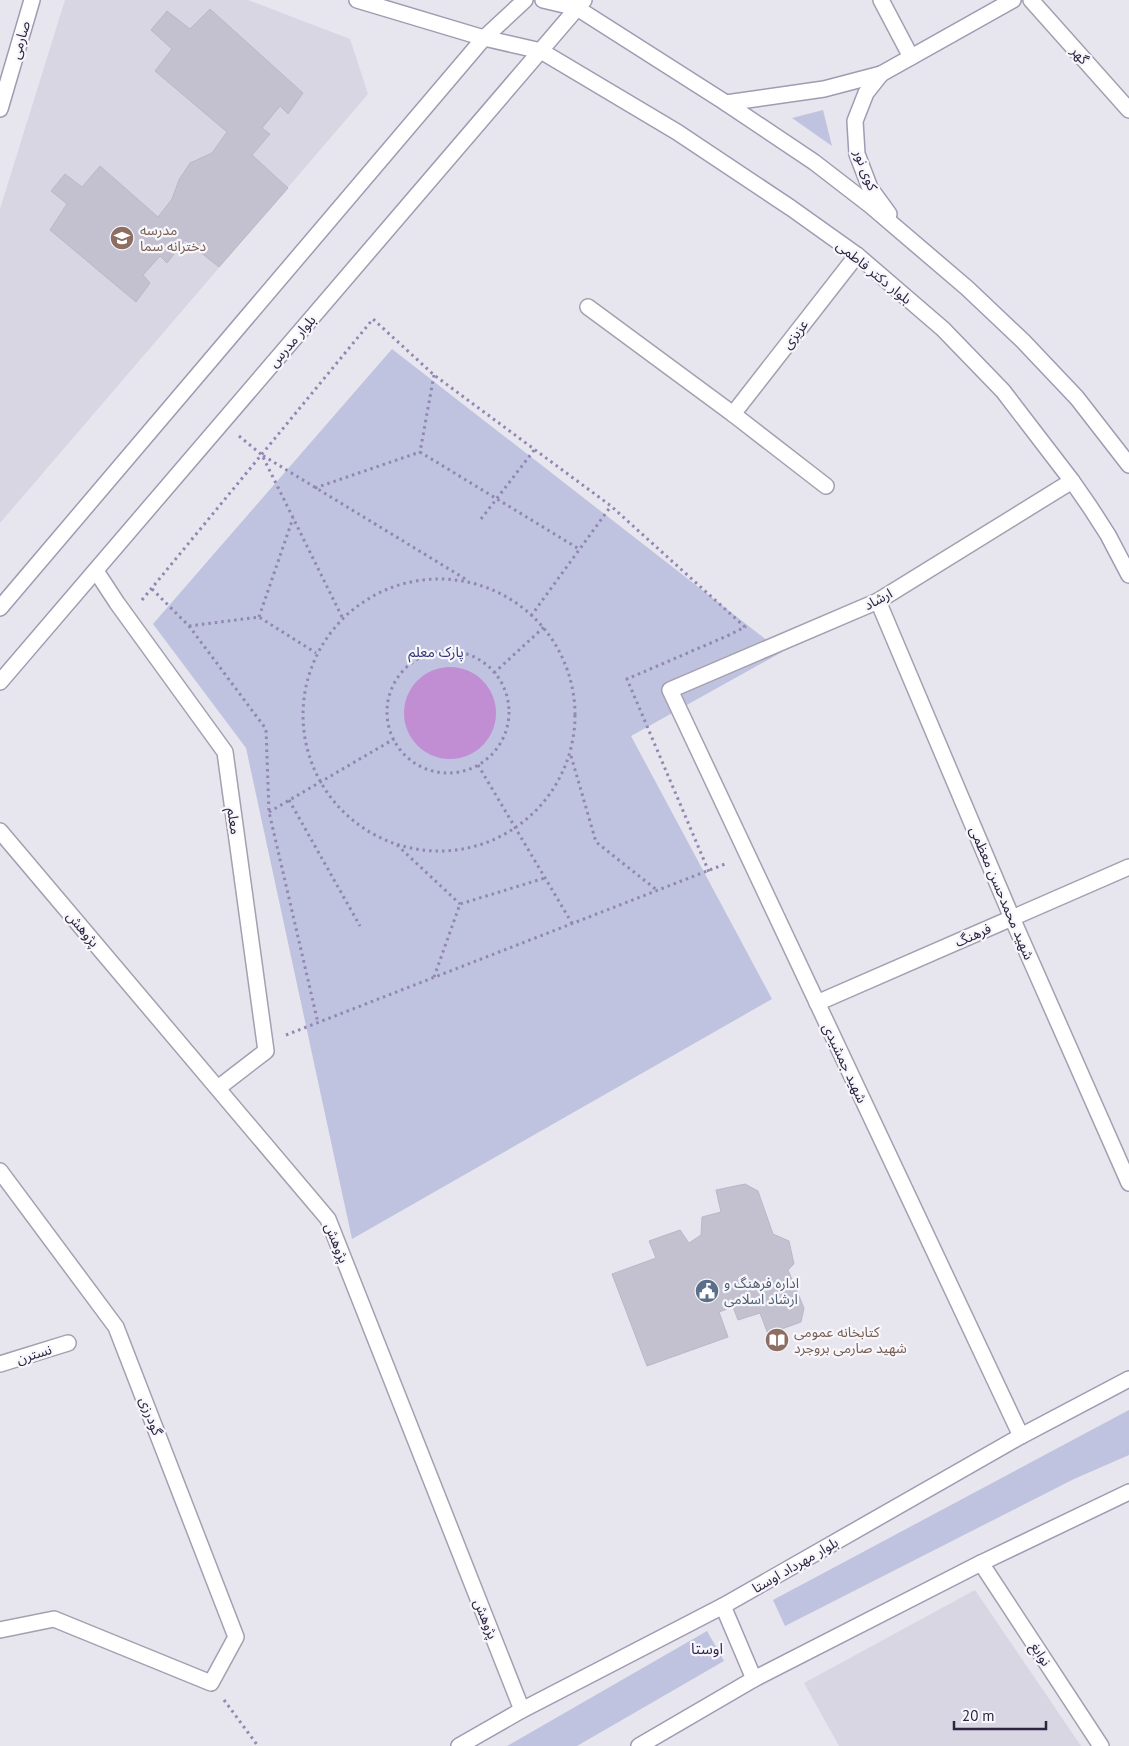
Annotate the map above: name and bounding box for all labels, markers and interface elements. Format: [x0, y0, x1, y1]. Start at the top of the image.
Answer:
street label: صارمی [6, 18, 34, 61]
street label: گهر [1066, 41, 1093, 68]
street label: کوی نور [850, 146, 882, 193]
place label: مدرسه دخترانه سما [140, 221, 206, 255]
school or university icon: مدرسه دخترانه سما [109, 225, 135, 251]
street label: بلوار دکتر فاطمی [833, 236, 916, 308]
street label: بلوار مدرس [264, 311, 320, 371]
street label: عزیزی [778, 316, 812, 352]
street label: ارشاد [861, 584, 895, 614]
park label: پارک معلم [408, 643, 464, 663]
street label: معلم [221, 807, 245, 836]
street label: شهید محمدحسن معظمی [966, 823, 1038, 963]
street label: پژوهش [62, 907, 103, 952]
street label: فرهنگ [952, 919, 994, 951]
street label: شهید جمشیدی [819, 1020, 871, 1106]
street label: پژوهش [320, 1220, 353, 1266]
place label: اداره فرهنگ و ارشاد اسلامی [724, 1274, 799, 1308]
public building icon: اداره فرهنگ و ارشاد اسلامی [694, 1278, 720, 1304]
place label: کتابخانه عمومی شهید صارمی بروجرد [794, 1323, 907, 1357]
library icon: کتابخانه عمومی شهید صارمی بروجرد [764, 1327, 790, 1353]
street label: نسترن [14, 1340, 54, 1368]
street label: گودرزی [135, 1394, 167, 1438]
street label: بلوار مهرداد اوستا [749, 1533, 842, 1597]
street label: پژوهش [469, 1596, 502, 1642]
district label: اوستا [691, 1639, 723, 1658]
street label: نوابغ [1025, 1639, 1055, 1671]
scale bar [954, 1698, 1046, 1730]
text: 20 m [962, 1706, 995, 1725]

